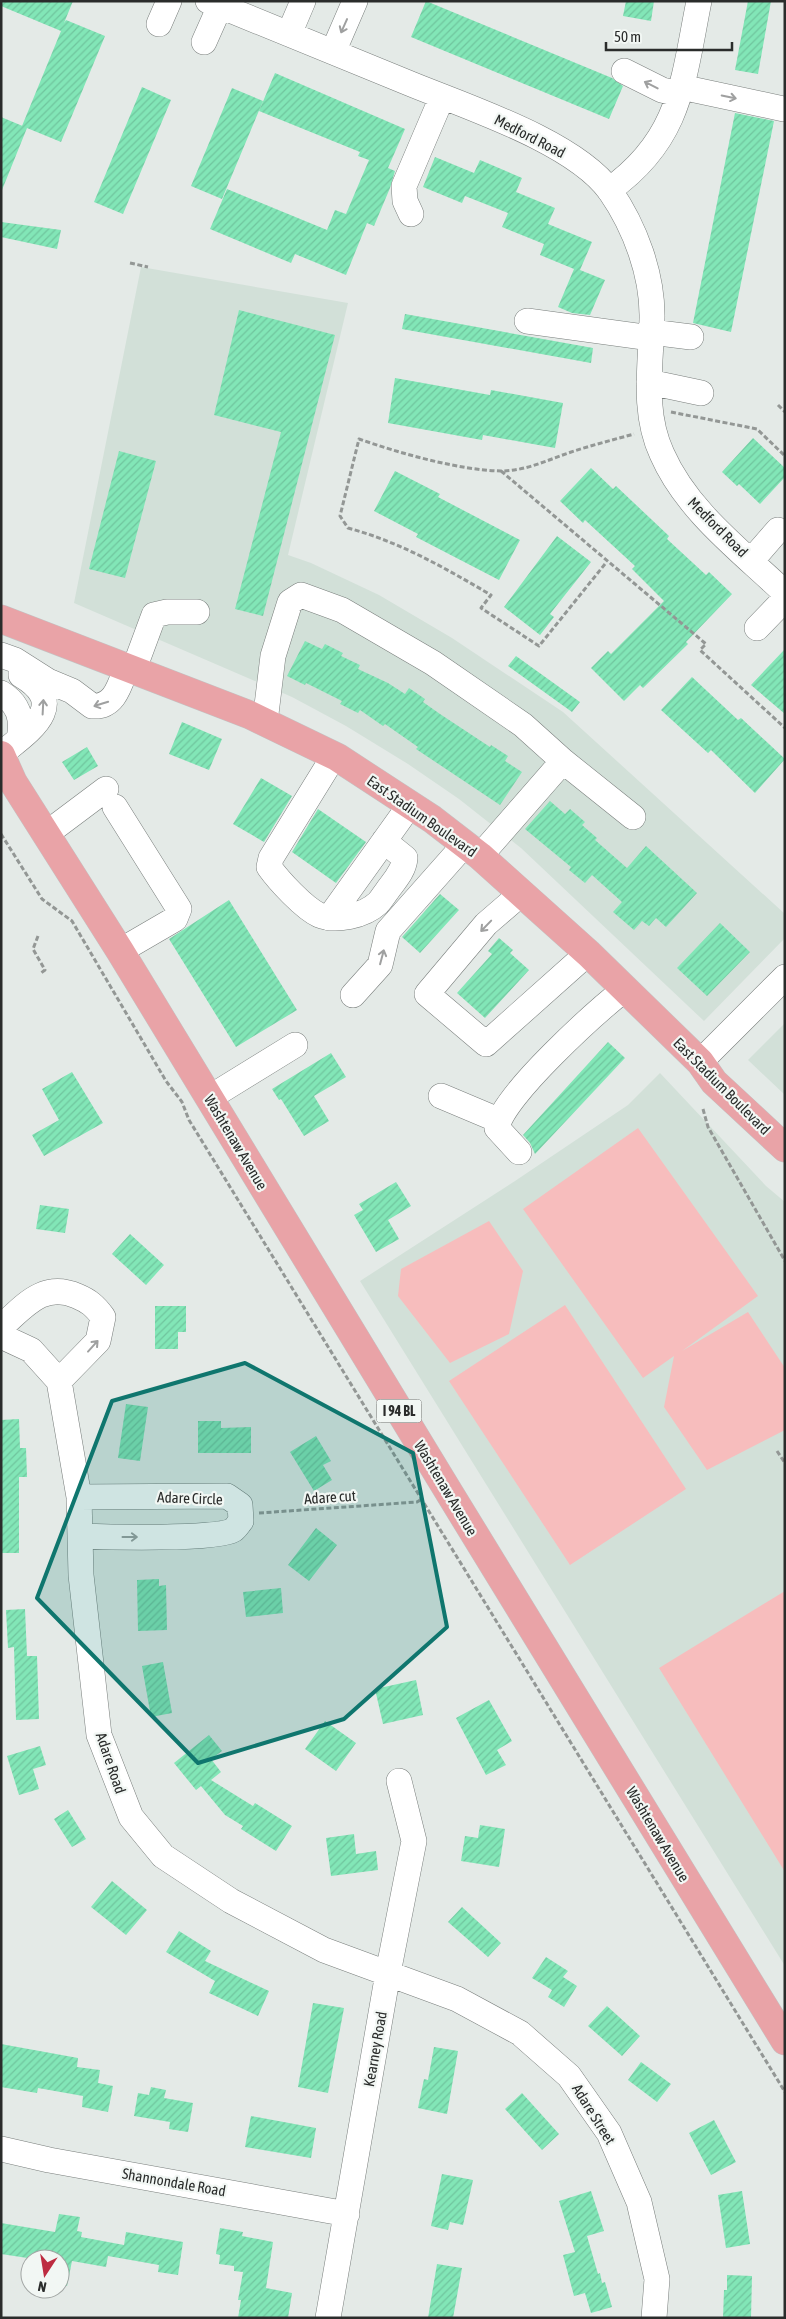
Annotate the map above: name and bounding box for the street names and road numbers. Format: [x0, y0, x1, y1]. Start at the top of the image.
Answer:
street label: Medford Road [492, 111, 568, 161]
street label: Medford Road [685, 494, 751, 560]
street label: East Stadium Boulevard [364, 772, 480, 860]
street label: East Stadium Boulevard [670, 1034, 774, 1138]
street label: Washtenaw Avenue [201, 1091, 271, 1193]
road number: I 94 BL [376, 1400, 422, 1422]
street label: Washtenaw Avenue [411, 1437, 481, 1539]
street label: Adare cut [304, 1487, 356, 1507]
street label: Adare Circle [157, 1488, 223, 1508]
street label: Adare Road [93, 1730, 129, 1796]
street label: Washtenaw Avenue [623, 1783, 693, 1885]
street label: Kearney Road [360, 2010, 390, 2088]
street label: Adare Street [569, 2081, 619, 2147]
street label: Shannondale Road [121, 2165, 227, 2199]

